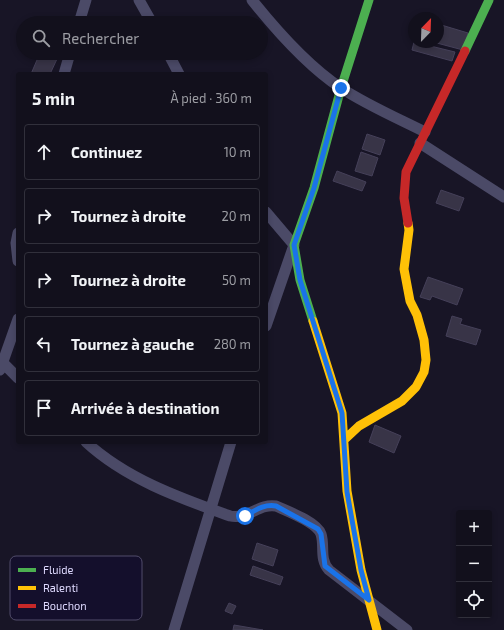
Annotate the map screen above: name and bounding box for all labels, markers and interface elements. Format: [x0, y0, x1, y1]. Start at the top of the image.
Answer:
north arrow [408, 12, 444, 48]
search box [16, 16, 268, 60]
icon: search [30, 27, 52, 49]
text: Rechercher [62, 29, 139, 47]
route end [332, 79, 350, 97]
text: 5 min [32, 88, 75, 108]
text: À pied · 360 m [170, 90, 252, 106]
icon: ahead [33, 141, 55, 163]
text: Continuez [71, 143, 142, 161]
text: 10 m [224, 144, 251, 160]
icon: right [33, 205, 55, 227]
text: Tournez à droite [71, 207, 186, 225]
text: 20 m [222, 208, 251, 224]
icon: right [33, 269, 55, 291]
text: Tournez à droite [71, 271, 186, 289]
text: 50 m [222, 272, 251, 288]
icon: left [33, 333, 55, 355]
text: Tournez à gauche [71, 335, 194, 353]
text: 280 m [214, 336, 251, 352]
icon: arrive [33, 397, 55, 419]
text: Arrivée à destination [71, 399, 219, 417]
route start [236, 507, 254, 525]
map controls [456, 510, 492, 618]
button: + [456, 510, 492, 546]
button: − [456, 546, 492, 582]
legend [10, 556, 142, 620]
text: Fluide [43, 563, 73, 576]
text: Ralenti [43, 581, 78, 594]
button: locate [456, 582, 492, 618]
text: Bouchon [43, 599, 87, 612]

